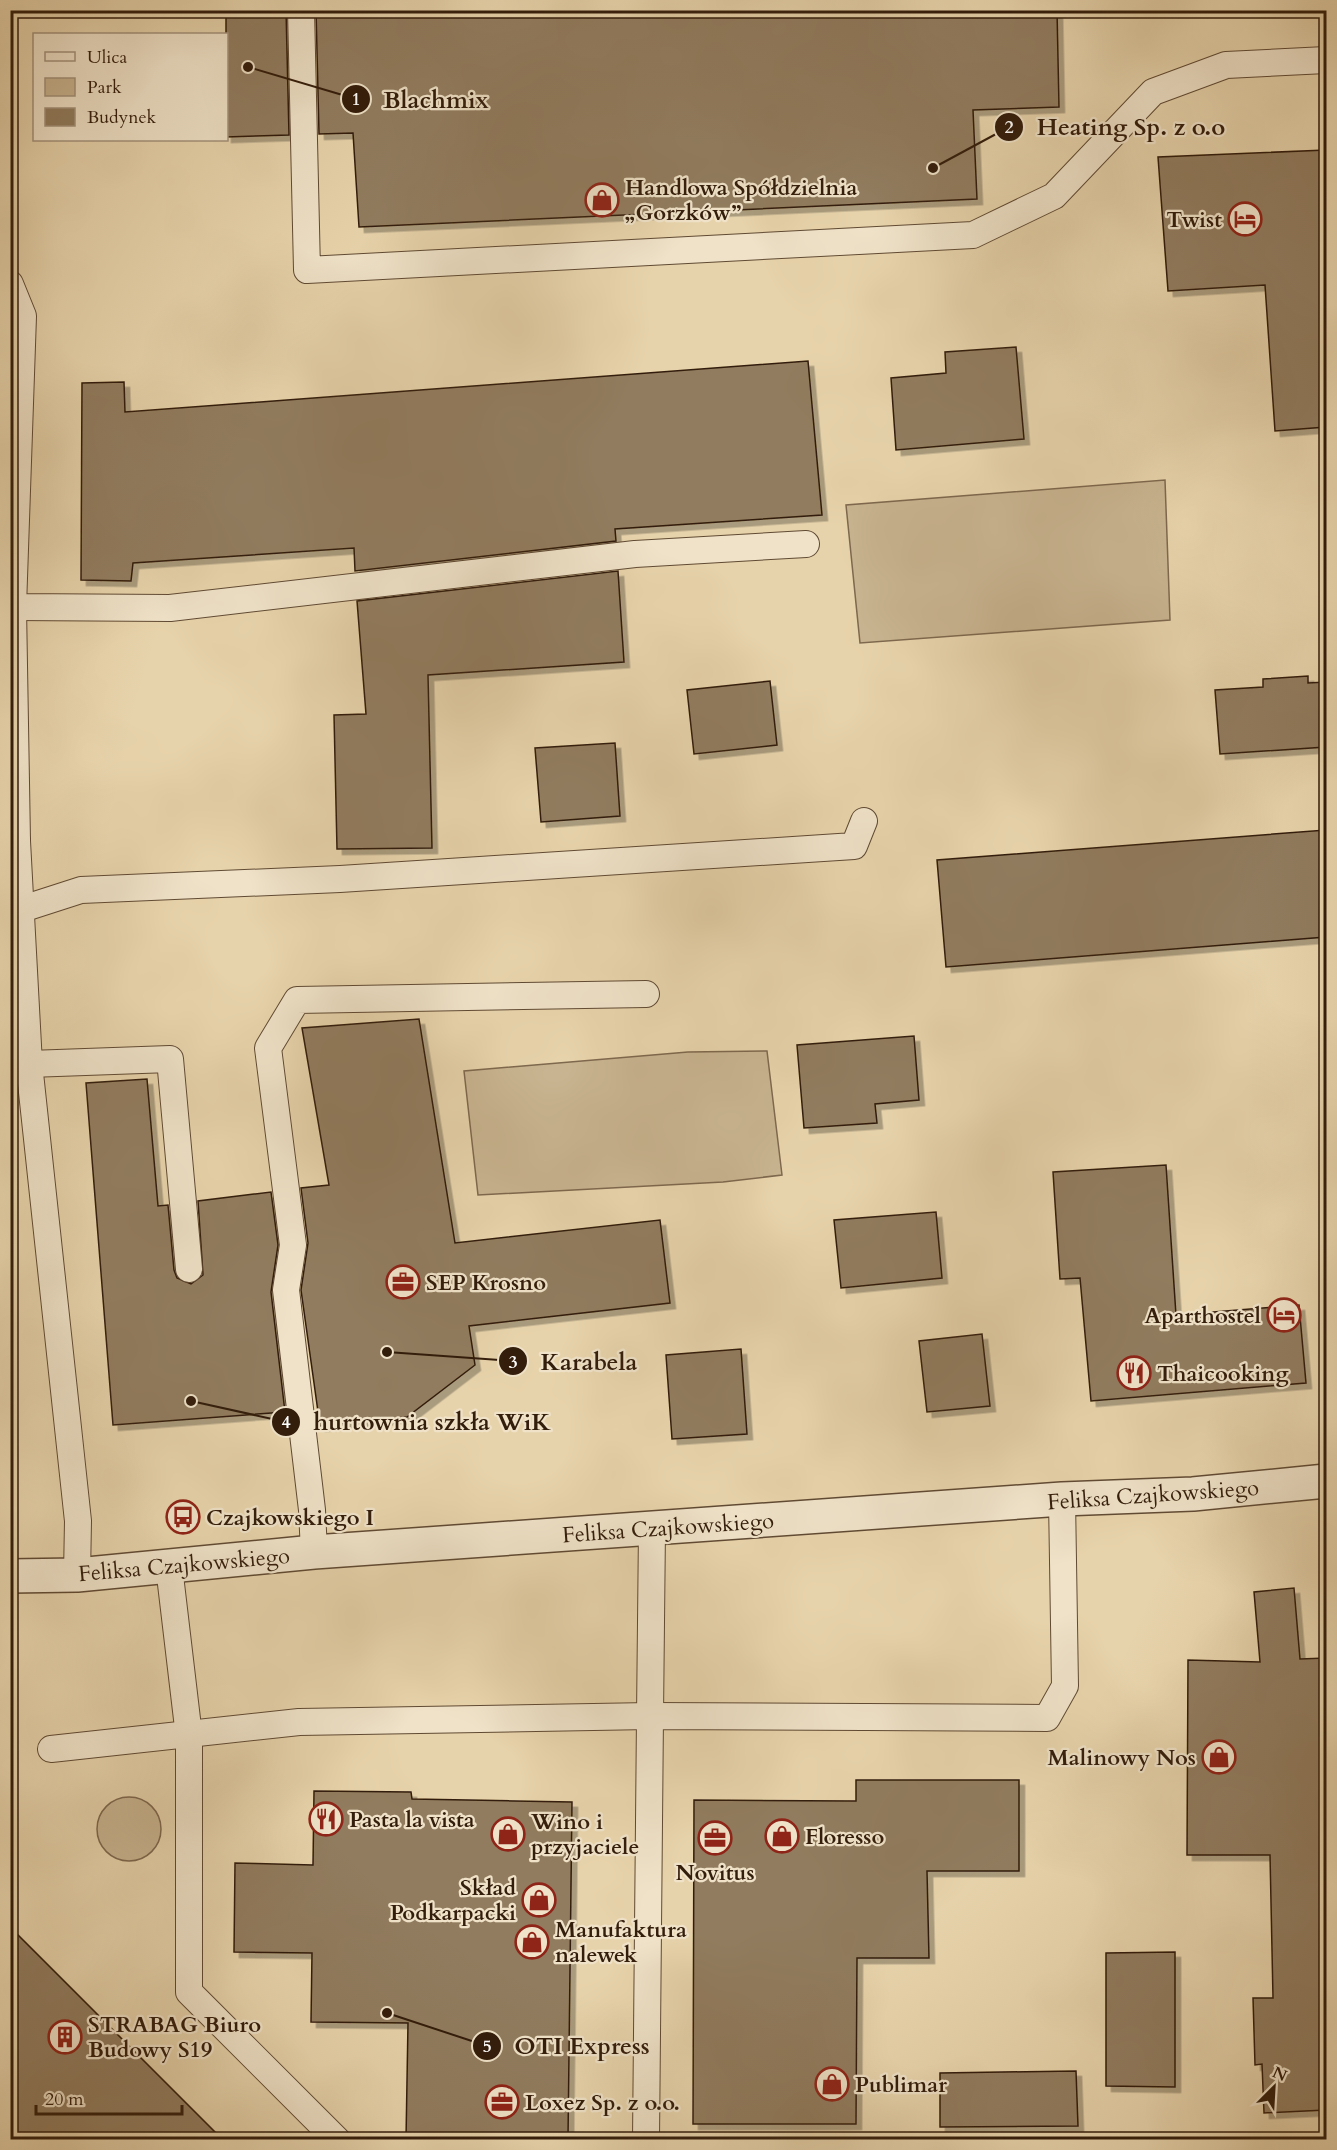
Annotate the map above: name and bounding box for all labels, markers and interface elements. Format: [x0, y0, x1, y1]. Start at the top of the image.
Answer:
legend [33, 33, 228, 141]
text: Ulica [87, 45, 128, 70]
text: Park [87, 75, 122, 100]
callout: Blachmix [341, 78, 500, 120]
text: Blachmix [383, 84, 489, 117]
text: 1 [351, 87, 361, 112]
text: Budynek [87, 105, 157, 130]
callout: Heating Sp. z o.o [994, 106, 1237, 148]
text: Heating Sp. z o.o [1037, 111, 1225, 144]
text: 2 [1004, 115, 1014, 140]
place label: Handlowa Spółdzielnia „Gorzków” [625, 173, 857, 228]
shop icon: Handlowa Spółdzielnia „Gorzków” [584, 182, 620, 218]
hotel icon: Twist [1227, 201, 1263, 237]
place label: Twist [1166, 205, 1222, 235]
office icon: SEP Krosno [385, 1264, 421, 1300]
place label: SEP Krosno [426, 1268, 546, 1298]
hotel icon: Aparthostel [1266, 1297, 1302, 1333]
place label: Aparthostel [1145, 1301, 1262, 1331]
callout: Karabela [498, 1340, 649, 1382]
text: Karabela [541, 1346, 637, 1379]
text: 3 [508, 1350, 518, 1375]
restaurant icon: Thaicooking [1116, 1355, 1152, 1391]
place label: Thaicooking [1157, 1359, 1290, 1389]
callout: hurtownia szkła WiK [271, 1401, 562, 1443]
text: hurtownia szkła WiK [313, 1406, 551, 1439]
text: 4 [281, 1410, 291, 1435]
street label: Feliksa Czajkowskiego [1046, 1473, 1260, 1517]
bus stop icon: Czajkowskiego I [165, 1499, 201, 1535]
place label: Czajkowskiego I [206, 1503, 374, 1533]
street label: Feliksa Czajkowskiego [561, 1506, 775, 1550]
street label: Feliksa Czajkowskiego [77, 1541, 291, 1589]
shop icon: Malinowy Nos [1201, 1739, 1237, 1775]
place label: Malinowy Nos [1047, 1743, 1196, 1773]
restaurant icon: Pasta la vista [308, 1801, 344, 1837]
place label: Pasta la vista [349, 1805, 475, 1835]
place label: Wino i przyjaciele [530, 1807, 639, 1862]
shop icon: Wino i przyjaciele [490, 1816, 526, 1852]
shop icon: Floresso [764, 1818, 800, 1854]
office icon: Novitus [697, 1820, 733, 1856]
place label: Floresso [805, 1822, 885, 1852]
place label: Novitus [675, 1858, 755, 1888]
place label: Skład Podkarpacki [390, 1873, 516, 1928]
shop icon: Skład Podkarpacki [521, 1882, 557, 1918]
place label: Manufaktura nalewek [555, 1915, 687, 1970]
shop icon: Manufaktura nalewek [514, 1924, 550, 1960]
place label: STRABAG Biuro Budowy S19 [88, 2010, 261, 2065]
building icon: STRABAG Biuro Budowy S19 [47, 2019, 83, 2055]
callout: OTI Express [472, 2025, 662, 2067]
text: OTI Express [514, 2030, 650, 2063]
text: 5 [482, 2034, 492, 2059]
north arrow [1244, 2057, 1304, 2117]
text: N [1269, 2061, 1291, 2087]
shop icon: Publimar [814, 2066, 850, 2102]
place label: Publimar [855, 2070, 947, 2100]
scale bar [36, 2078, 182, 2116]
office icon: Loxez Sp. z o.o. [484, 2084, 520, 2120]
text: 20 m [45, 2087, 84, 2112]
place label: Loxez Sp. z o.o. [525, 2088, 680, 2118]

